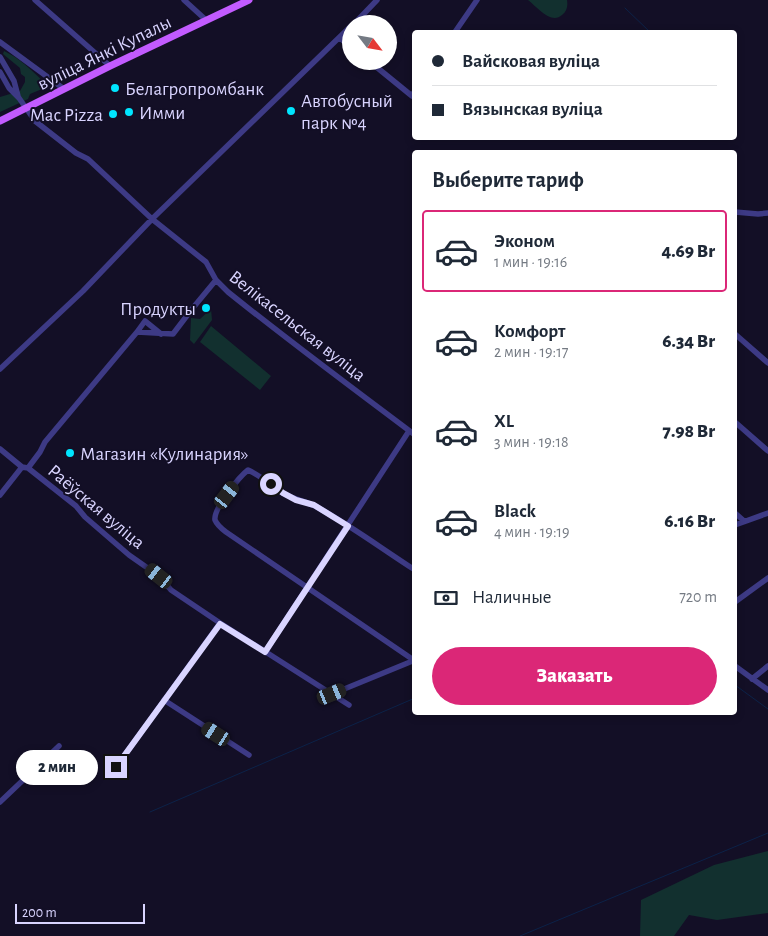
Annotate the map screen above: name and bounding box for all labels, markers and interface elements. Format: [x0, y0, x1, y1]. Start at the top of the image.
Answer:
street label: вуліца Янкі Купалы [35, 13, 175, 94]
north arrow [342, 15, 398, 70]
map controls [342, 15, 397, 70]
text: Вайсковая вуліца [462, 52, 600, 71]
place label: Белагропромбанк [125, 80, 264, 99]
marker: Белагропромбанк [109, 82, 121, 94]
place label: Автобусный парк №4 [301, 92, 393, 133]
text: Вязынская вуліца [462, 100, 603, 119]
place label: Имми [139, 104, 185, 123]
marker: Автобусный парк №4 [285, 105, 297, 117]
place label: Mac Pizza [30, 106, 103, 125]
marker: Имми [123, 106, 135, 118]
marker: Mac Pizza [107, 108, 119, 120]
text: Выберите тариф [432, 169, 584, 191]
icon: car [434, 229, 479, 274]
text: Эконом [494, 232, 555, 251]
text: 4.69 Br [661, 242, 715, 261]
text: 1 мин · 19:16 [494, 254, 567, 270]
street label: Велікасельская вуліца [225, 267, 369, 385]
place label: Продукты [120, 300, 196, 319]
marker: Продукты [200, 302, 212, 314]
icon: car [434, 319, 479, 364]
text: Комфорт [494, 322, 565, 341]
text: 6.34 Br [662, 332, 715, 351]
text: 2 мин · 19:17 [494, 344, 568, 360]
icon: car [434, 409, 479, 454]
text: XL [494, 412, 514, 431]
text: 7.98 Br [663, 422, 715, 441]
text: 3 мин · 19:18 [494, 434, 569, 450]
place label: Магазин «Кулинария» [80, 445, 249, 464]
marker: Магазин «Кулинария» [64, 447, 76, 459]
street label: Раёўская вуліца [44, 461, 148, 553]
route start [260, 473, 282, 495]
car [211, 479, 242, 511]
icon: car [434, 499, 479, 544]
text: Black [494, 502, 536, 521]
text: 6.16 Br [664, 512, 715, 531]
text: 4 мин · 19:19 [494, 524, 570, 540]
car [142, 561, 175, 591]
icon: cash [432, 584, 460, 612]
text: Наличные [472, 588, 552, 607]
text: 720 m [679, 589, 717, 605]
button: Заказать [432, 647, 717, 705]
car [315, 681, 348, 707]
car [199, 720, 232, 748]
callout: 2 мин [16, 750, 98, 784]
route end [105, 756, 127, 778]
text: 2 мин [38, 759, 76, 775]
scale bar [15, 901, 145, 924]
text: 200 m [22, 906, 57, 920]

